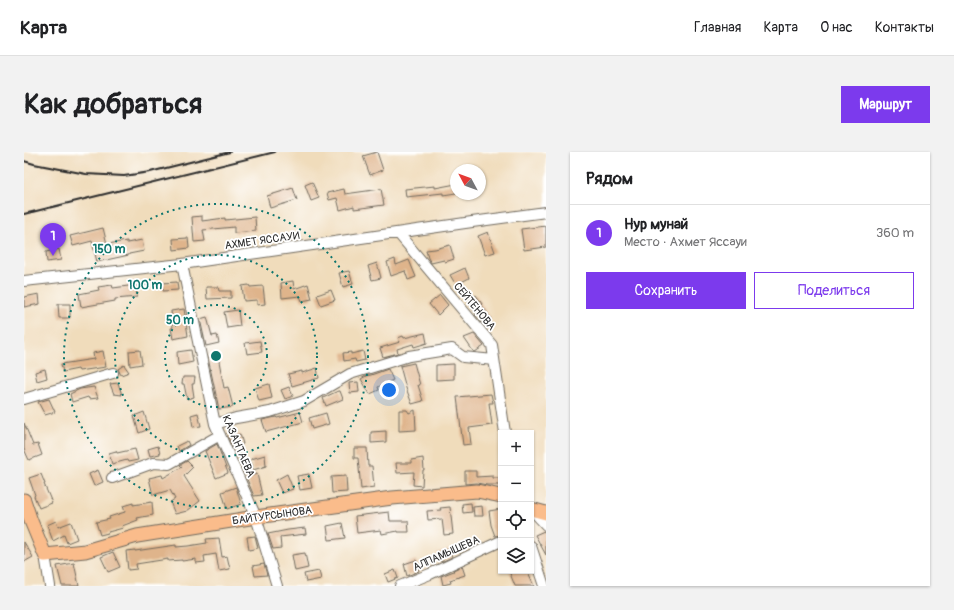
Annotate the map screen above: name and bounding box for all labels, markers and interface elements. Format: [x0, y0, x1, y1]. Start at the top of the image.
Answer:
text: Карта [20, 16, 67, 40]
text: Главная [694, 19, 741, 36]
text: Карта [763, 19, 798, 36]
text: О нас [820, 19, 853, 36]
text: Контакты [875, 19, 934, 36]
button: Маршрут [841, 86, 930, 123]
text: Как добраться [24, 87, 202, 122]
north arrow [450, 164, 486, 200]
text: Рядом [586, 168, 633, 189]
text: Нур мунай [624, 215, 688, 234]
pin: 1 [40, 223, 66, 256]
text: 1 [596, 225, 602, 241]
text: 360 m [876, 225, 914, 241]
street label: АХМЕТ ЯССАУИ [224, 229, 301, 252]
text: Место · Ахмет Яссауи [624, 234, 747, 250]
text: 150 m [93, 242, 126, 257]
button: Сохранить [586, 272, 746, 309]
button: Поделиться [754, 272, 914, 309]
text: 100 m [128, 278, 163, 293]
street label: СЕЙТЕНОВА [451, 280, 498, 333]
text: 50 m [166, 313, 194, 328]
centre of rings [209, 349, 223, 363]
your location [379, 380, 399, 400]
street label: КАЗАНТАЕВА [220, 413, 258, 479]
map controls [498, 430, 534, 574]
button: + [498, 430, 534, 466]
button: − [498, 466, 534, 502]
button: locate [498, 502, 534, 538]
street label: БАЙТУРСЫНОВА [231, 503, 313, 528]
street label: АЛПАМЫШЕВА [411, 533, 481, 574]
button: layers [498, 538, 534, 574]

